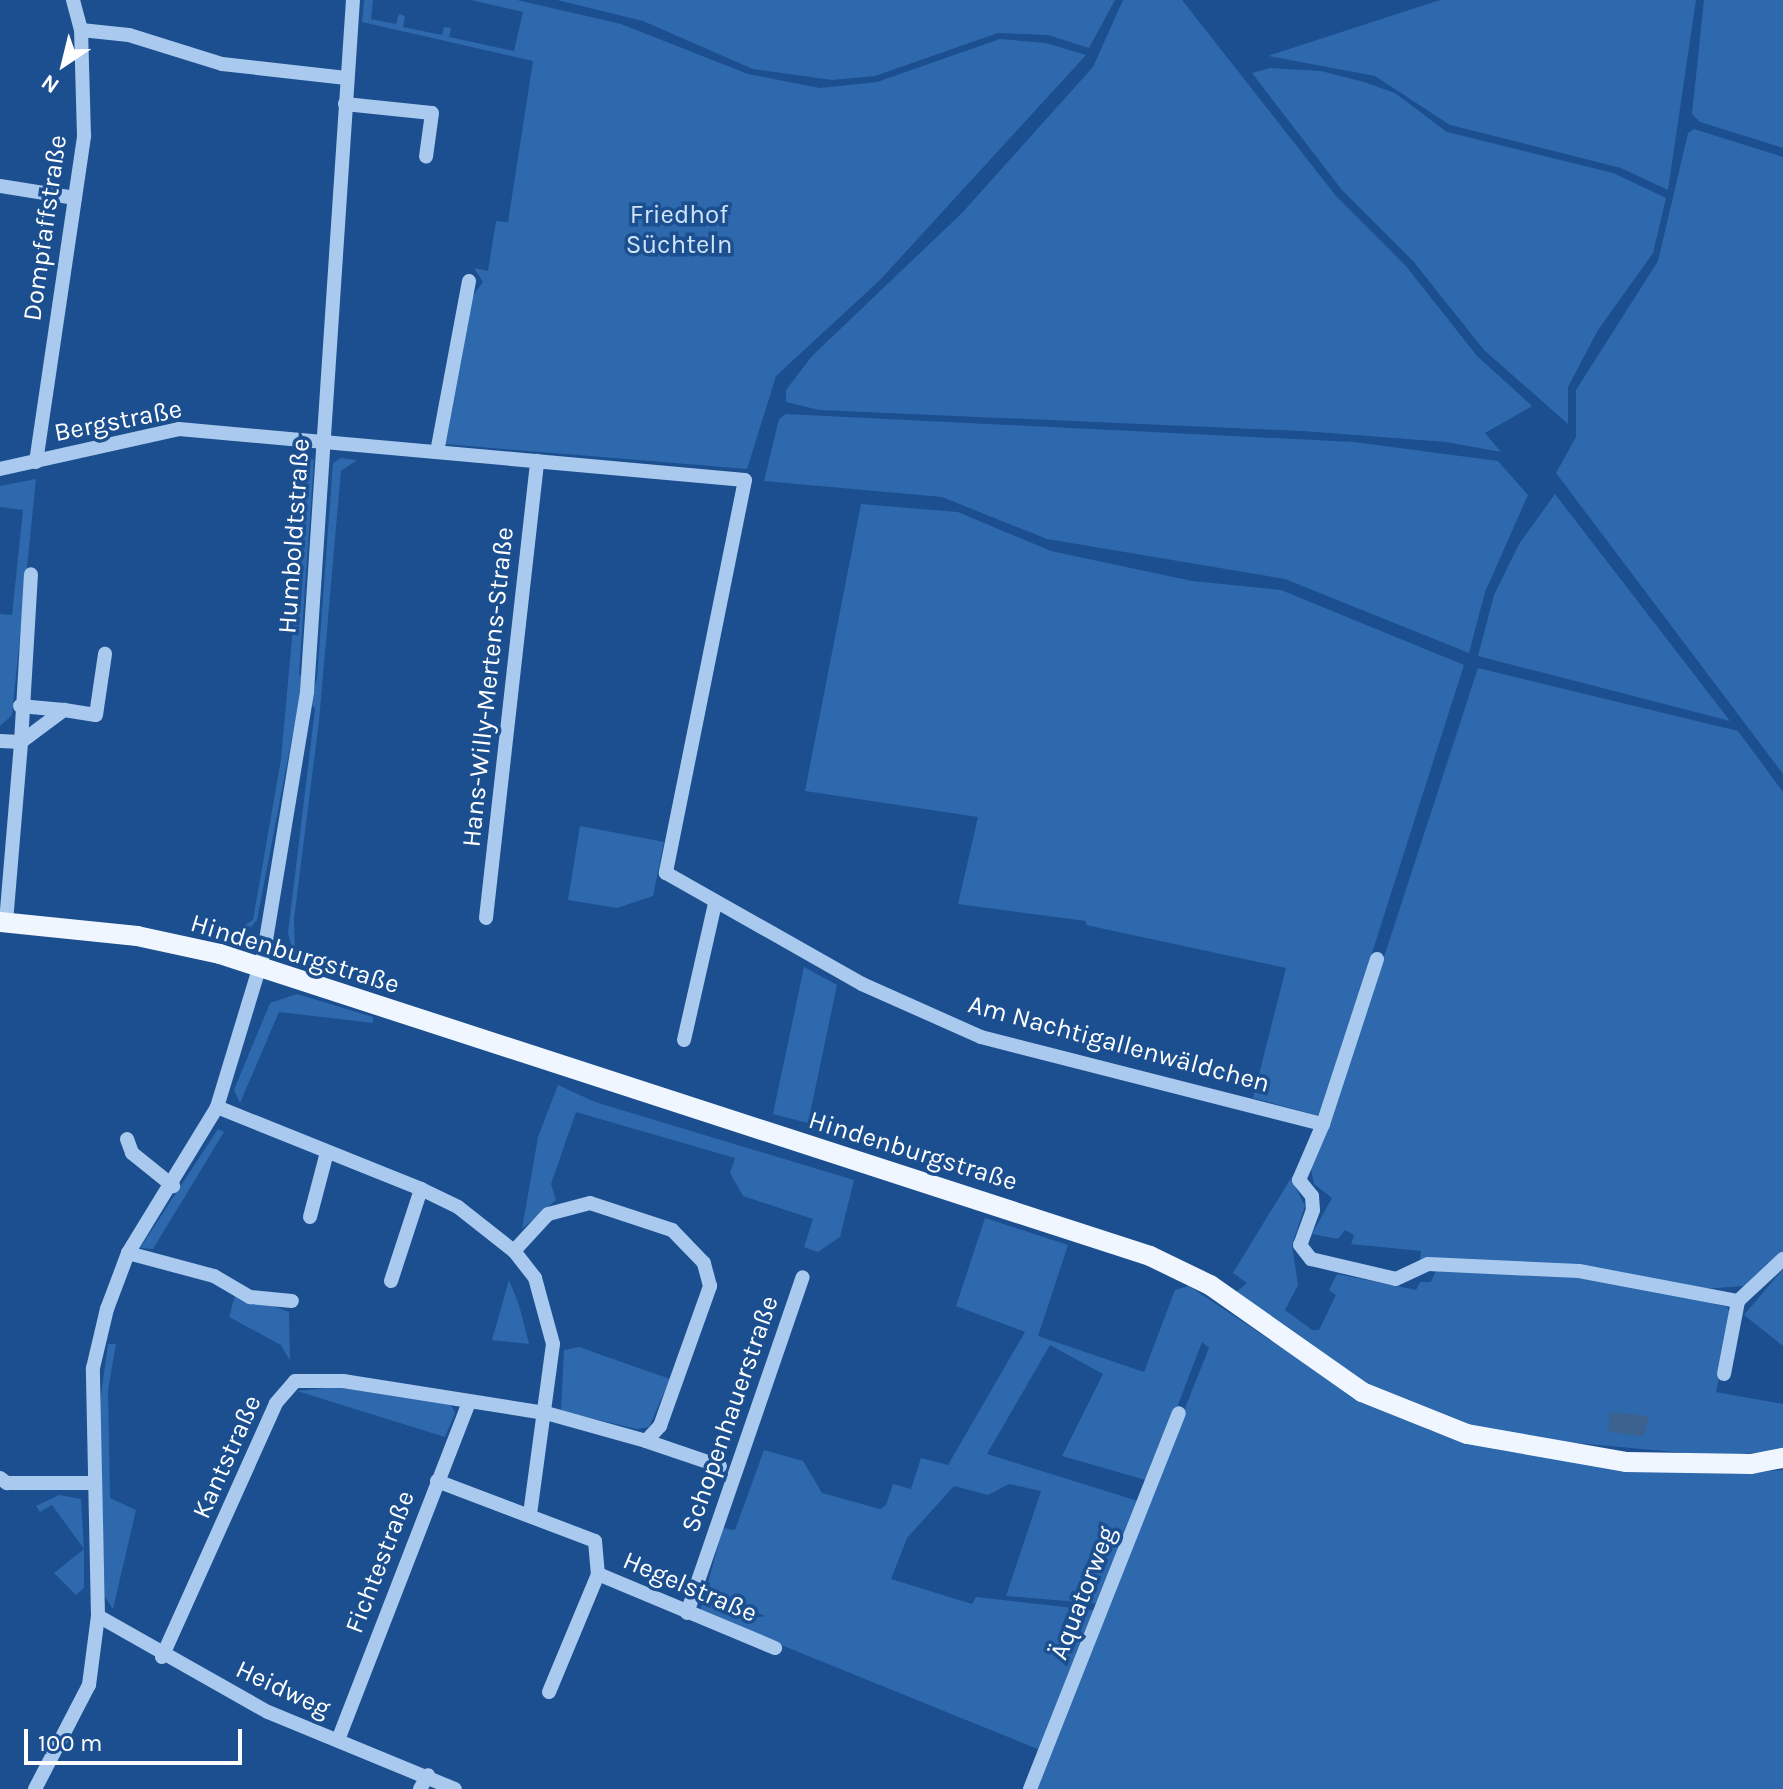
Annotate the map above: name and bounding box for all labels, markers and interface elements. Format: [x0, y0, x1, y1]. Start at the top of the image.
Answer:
north arrow [24, 24, 104, 104]
text: N [36, 68, 64, 99]
street label: Dompfaffstraße [16, 133, 74, 323]
park label: Friedhof Süchteln [626, 199, 732, 260]
street label: Bergstraße [51, 393, 185, 449]
street label: Humboldtstraße [272, 437, 316, 635]
street label: Hans-Willy-Mertens-Straße [456, 525, 520, 849]
street label: Hindenburgstraße [187, 907, 403, 1001]
street label: Am Nachtigallenwäldchen [965, 989, 1273, 1099]
street label: Hindenburgstraße [805, 1104, 1021, 1198]
street label: Schopenhauerstraße [675, 1292, 785, 1536]
street label: Kantstraße [186, 1390, 268, 1524]
street label: Fichtestraße [339, 1486, 421, 1638]
street label: Äquatorweg [1043, 1522, 1123, 1664]
street label: Hegelstraße [618, 1545, 762, 1629]
street label: Heidweg [231, 1654, 335, 1724]
scale bar [28, 1713, 246, 1763]
text: 100 m [38, 1729, 103, 1757]

